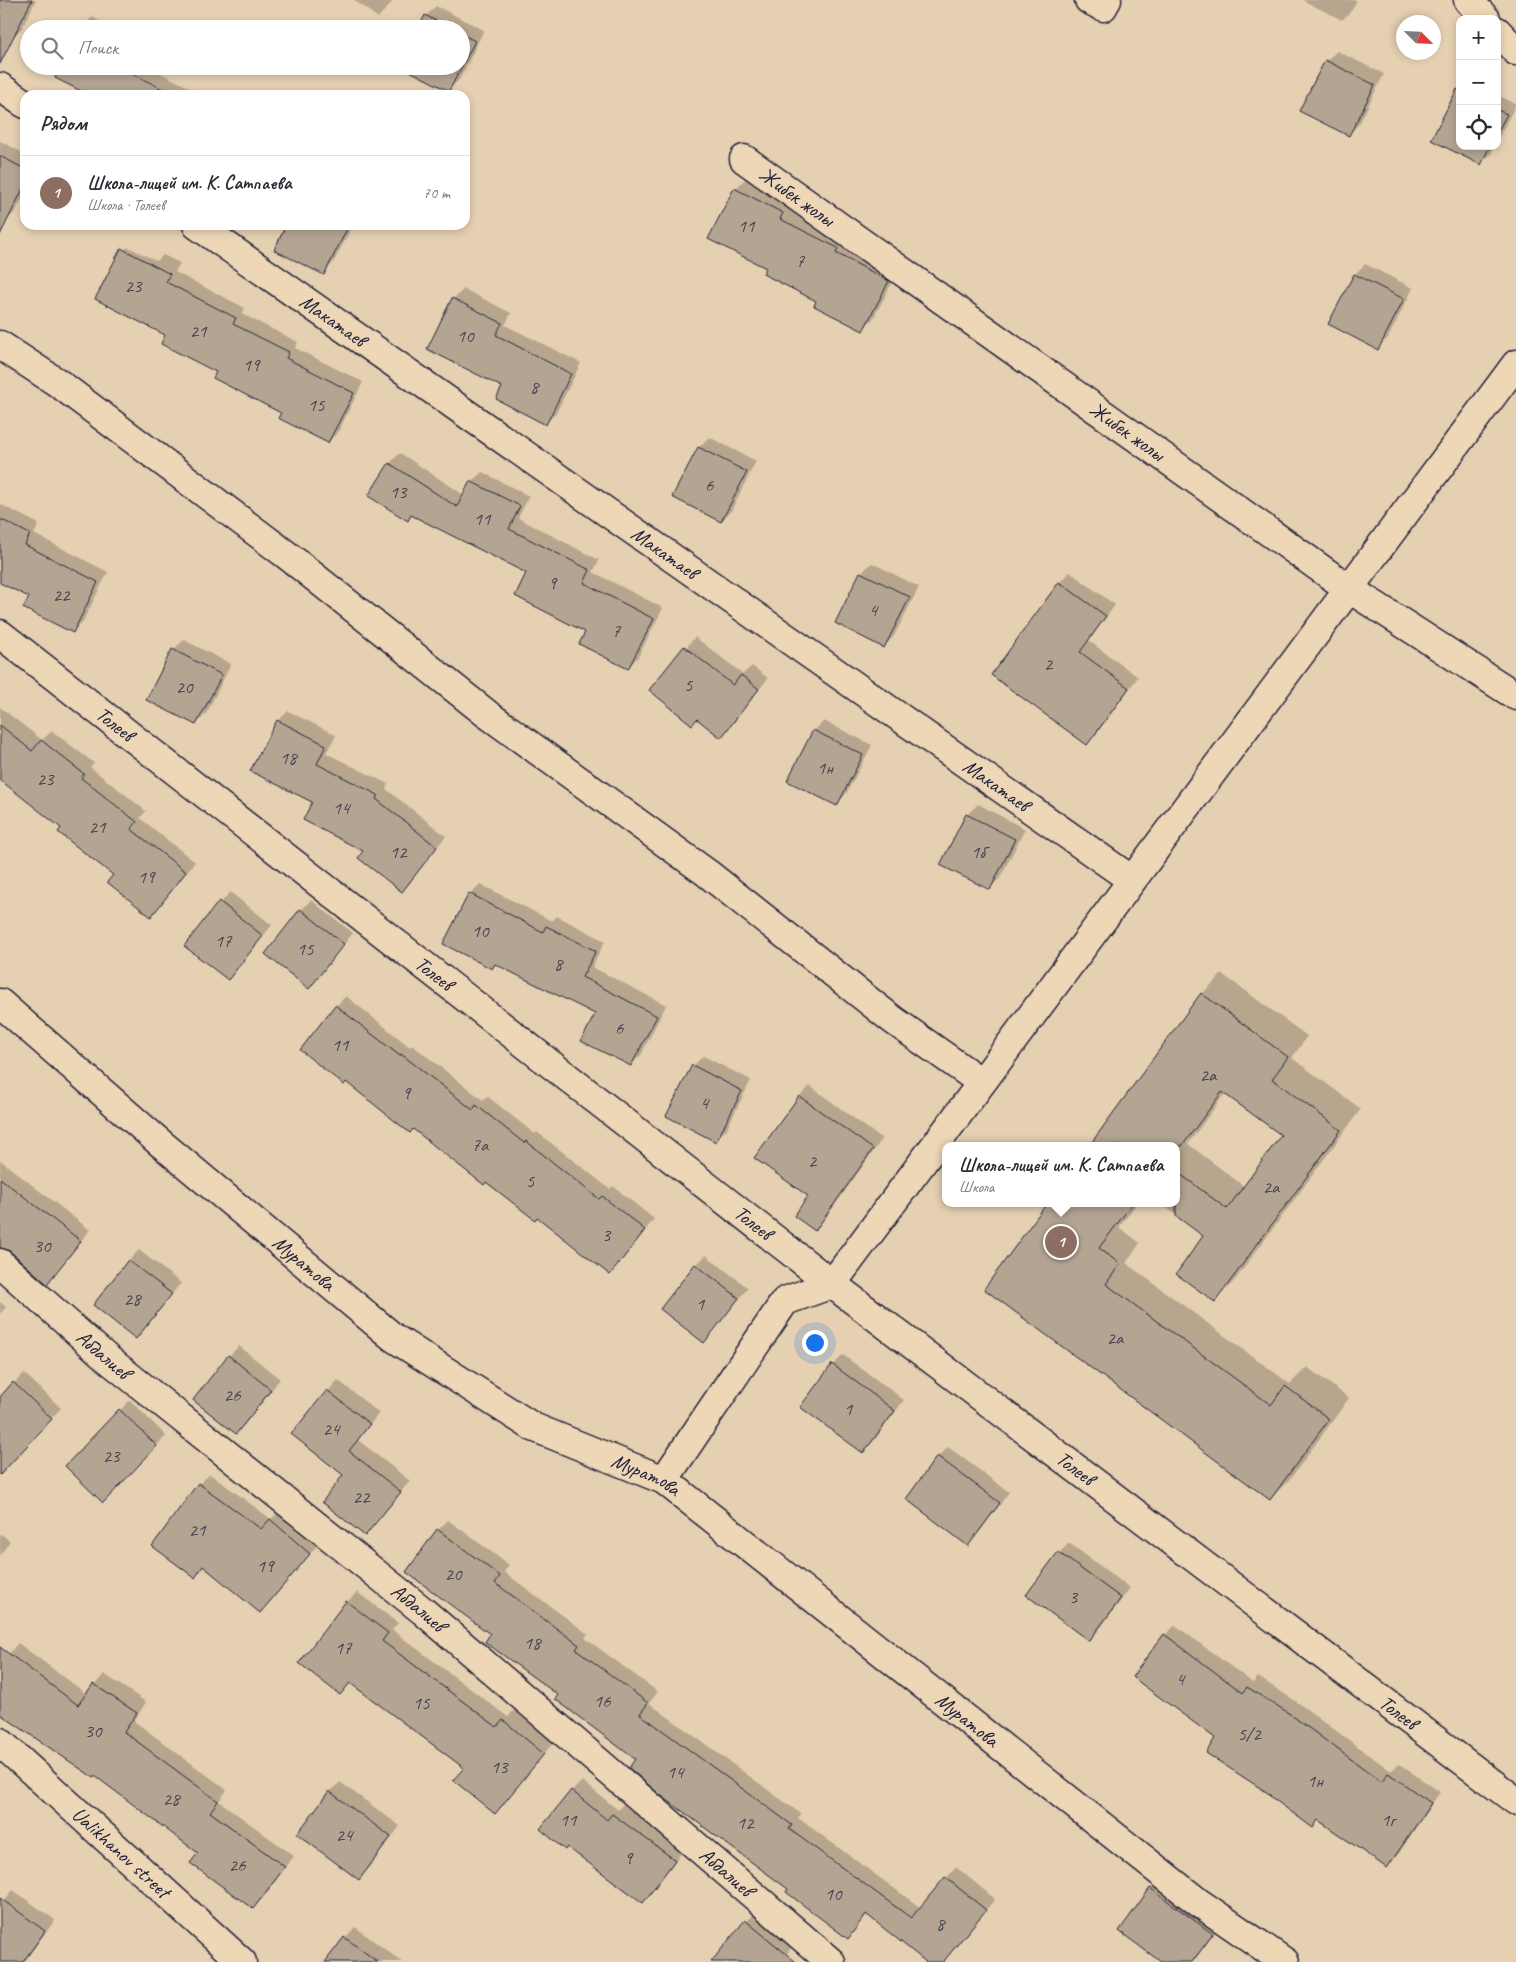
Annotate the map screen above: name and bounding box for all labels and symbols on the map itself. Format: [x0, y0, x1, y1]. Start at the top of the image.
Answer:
north arrow [1396, 15, 1441, 60]
street label: Жибек жолы [754, 161, 841, 233]
house number: 11 [737, 214, 756, 238]
house number: 7 [796, 249, 806, 273]
house number: 23 [124, 274, 143, 298]
street label: Макатаев [295, 288, 375, 355]
house number: 21 [189, 319, 208, 343]
house number: 10 [456, 324, 475, 348]
house number: 19 [242, 353, 261, 377]
house number: 8 [530, 375, 541, 399]
house number: 15 [307, 393, 326, 417]
street label: Жибек жолы [1085, 396, 1171, 468]
house number: 6 [705, 473, 715, 497]
house number: 13 [389, 480, 408, 504]
house number: 11 [473, 507, 492, 531]
street label: Макатаев [626, 520, 707, 587]
house number: 9 [548, 571, 558, 595]
house number: 22 [52, 583, 71, 607]
house number: 4 [869, 598, 880, 622]
house number: 7 [612, 619, 622, 643]
house number: 2 [1044, 652, 1054, 676]
house number: 5 [684, 673, 694, 697]
house number: 20 [175, 675, 194, 699]
street label: Толеев [91, 701, 142, 749]
house number: 18 [279, 746, 299, 770]
street label: Макатаев [958, 753, 1038, 820]
house number: 1н [817, 756, 834, 780]
house number: 23 [36, 767, 55, 791]
house number: 14 [332, 796, 352, 820]
house number: 21 [88, 815, 107, 839]
house number: 12 [389, 840, 408, 864]
house number: 1б [971, 840, 990, 864]
house number: 19 [137, 865, 156, 889]
house number: 10 [471, 919, 490, 943]
house number: 17 [214, 929, 233, 953]
house number: 15 [296, 937, 315, 961]
street label: Толеев [410, 950, 462, 999]
house number: 8 [554, 952, 565, 976]
house number: 6 [615, 1016, 625, 1040]
house number: 11 [331, 1033, 350, 1057]
house number: 2а [1200, 1063, 1218, 1087]
house number: 9 [402, 1081, 412, 1105]
house number: 4 [700, 1091, 711, 1115]
house number: 7а [472, 1133, 490, 1157]
house number: 2 [808, 1149, 818, 1173]
house number: 5 [526, 1169, 536, 1193]
house number: 2а [1263, 1175, 1281, 1199]
street label: Толеев [729, 1200, 781, 1248]
house number: 3 [602, 1223, 612, 1247]
pin: 1 [1045, 1223, 1077, 1261]
street label: Муратова [267, 1229, 342, 1298]
house number: 30 [33, 1234, 52, 1258]
house number: 28 [123, 1287, 143, 1311]
house number: 1 [696, 1292, 706, 1316]
street label: Абдалиев [71, 1324, 139, 1388]
house number: 2а [1107, 1326, 1125, 1350]
your location [802, 1330, 828, 1356]
house number: 26 [223, 1383, 242, 1407]
house number: 1 [844, 1397, 854, 1421]
house number: 24 [322, 1417, 342, 1441]
house number: 23 [102, 1444, 121, 1468]
street label: Толеев [1051, 1445, 1103, 1493]
street label: Муратова [608, 1447, 688, 1503]
house number: 22 [352, 1485, 371, 1509]
house number: 21 [188, 1518, 207, 1542]
house number: 19 [256, 1554, 275, 1578]
house number: 20 [444, 1562, 463, 1586]
street label: Абдалиев [386, 1578, 454, 1641]
house number: 3 [1069, 1585, 1079, 1609]
house number: 18 [523, 1631, 543, 1655]
house number: 17 [334, 1636, 353, 1660]
house number: 4 [1176, 1667, 1187, 1691]
street label: Муратова [930, 1687, 1006, 1754]
house number: 16 [593, 1689, 612, 1713]
street label: Толеев [1374, 1689, 1426, 1737]
house number: 15 [412, 1691, 431, 1715]
house number: 30 [84, 1719, 103, 1743]
house number: 5/2 [1237, 1722, 1262, 1746]
house number: 13 [490, 1755, 509, 1779]
house number: 14 [666, 1760, 686, 1784]
house number: 1н [1307, 1769, 1324, 1793]
house number: 28 [162, 1787, 182, 1811]
street label: Ualikhanov street [67, 1801, 178, 1906]
house number: 11 [559, 1808, 578, 1832]
house number: 1г [1381, 1808, 1398, 1832]
house number: 12 [736, 1811, 755, 1835]
house number: 24 [335, 1823, 355, 1847]
street label: Абдалиев [694, 1842, 762, 1905]
house number: 9 [624, 1846, 634, 1870]
house number: 26 [228, 1853, 247, 1877]
house number: 10 [824, 1882, 843, 1906]
house number: 8 [936, 1912, 947, 1936]

